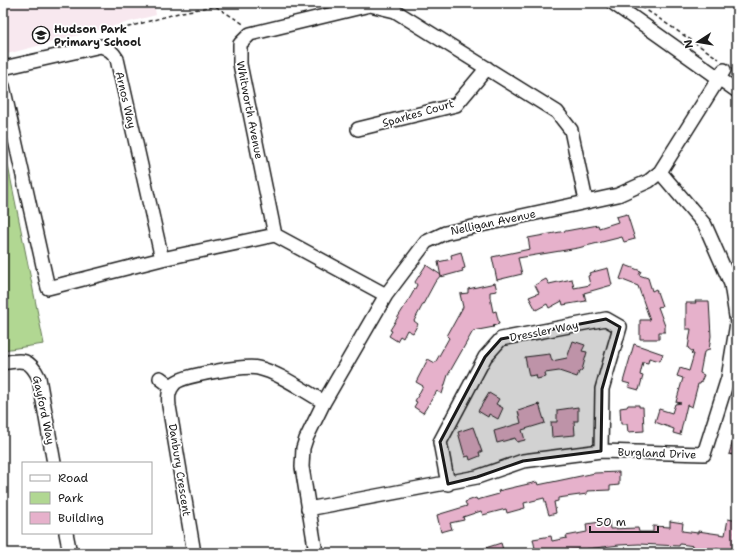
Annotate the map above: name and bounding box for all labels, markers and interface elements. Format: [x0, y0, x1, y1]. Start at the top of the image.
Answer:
place label: Hudson Park Primary School [54, 22, 141, 50]
north arrow [678, 22, 718, 62]
school or university icon: Hudson Park Primary School [31, 25, 51, 45]
text: N [680, 38, 697, 50]
street label: Whitworth Avenue [233, 60, 266, 160]
street label: Arnos Way [112, 70, 139, 130]
street label: Sparkes Court [381, 96, 456, 131]
street label: Nelligan Avenue [449, 206, 537, 239]
street label: Dressler Way [508, 317, 580, 345]
street label: Gayford Way [29, 374, 58, 446]
street label: Danbury Crescent [165, 423, 194, 518]
street label: Burgland Drive [617, 445, 697, 462]
legend [22, 462, 152, 534]
text: Road [58, 470, 89, 486]
text: Park [58, 490, 84, 506]
scale bar [590, 508, 658, 534]
text: Building [58, 510, 104, 526]
text: 50 m [596, 514, 626, 530]

